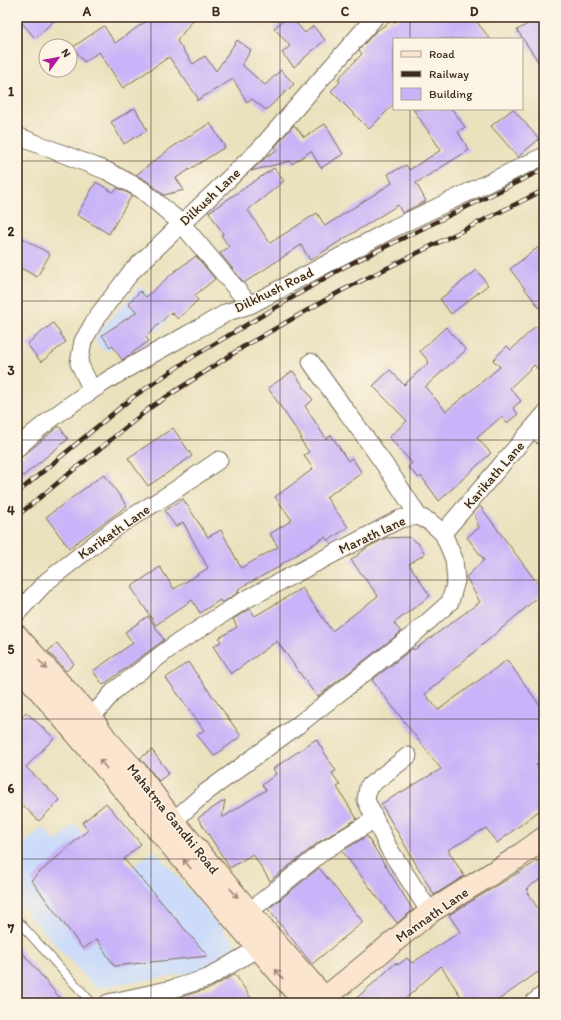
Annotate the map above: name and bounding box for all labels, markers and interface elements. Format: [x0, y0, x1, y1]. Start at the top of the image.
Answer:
text: A [82, 4, 92, 19]
text: B [212, 4, 221, 19]
text: C [341, 4, 350, 19]
text: D [470, 4, 479, 19]
north arrow [38, 38, 78, 78]
legend [393, 38, 523, 110]
text: N [59, 46, 74, 60]
text: Road [429, 47, 455, 61]
text: Railway [429, 67, 469, 81]
text: 1 [8, 84, 14, 99]
text: Building [429, 87, 473, 101]
street label: Dilkush Lane [176, 164, 244, 229]
text: 2 [8, 224, 15, 239]
street label: Dilkhush Road [232, 263, 317, 317]
text: 3 [7, 363, 15, 378]
street label: Karikath Lane [460, 437, 528, 512]
street label: Karikath Lane [75, 501, 154, 563]
text: 4 [7, 503, 15, 518]
street label: Marath lane [336, 512, 408, 558]
text: 5 [8, 642, 15, 657]
one-way arrow [38, 659, 47, 669]
one-way arrow [98, 759, 107, 770]
street label: Mahatma Gandhi Road [123, 760, 223, 878]
text: 6 [8, 781, 15, 796]
one-way arrow [182, 858, 191, 869]
street label: Mannath Lane [392, 883, 472, 946]
one-way arrow [230, 887, 239, 898]
text: 7 [7, 921, 15, 936]
one-way arrow [275, 968, 284, 979]

